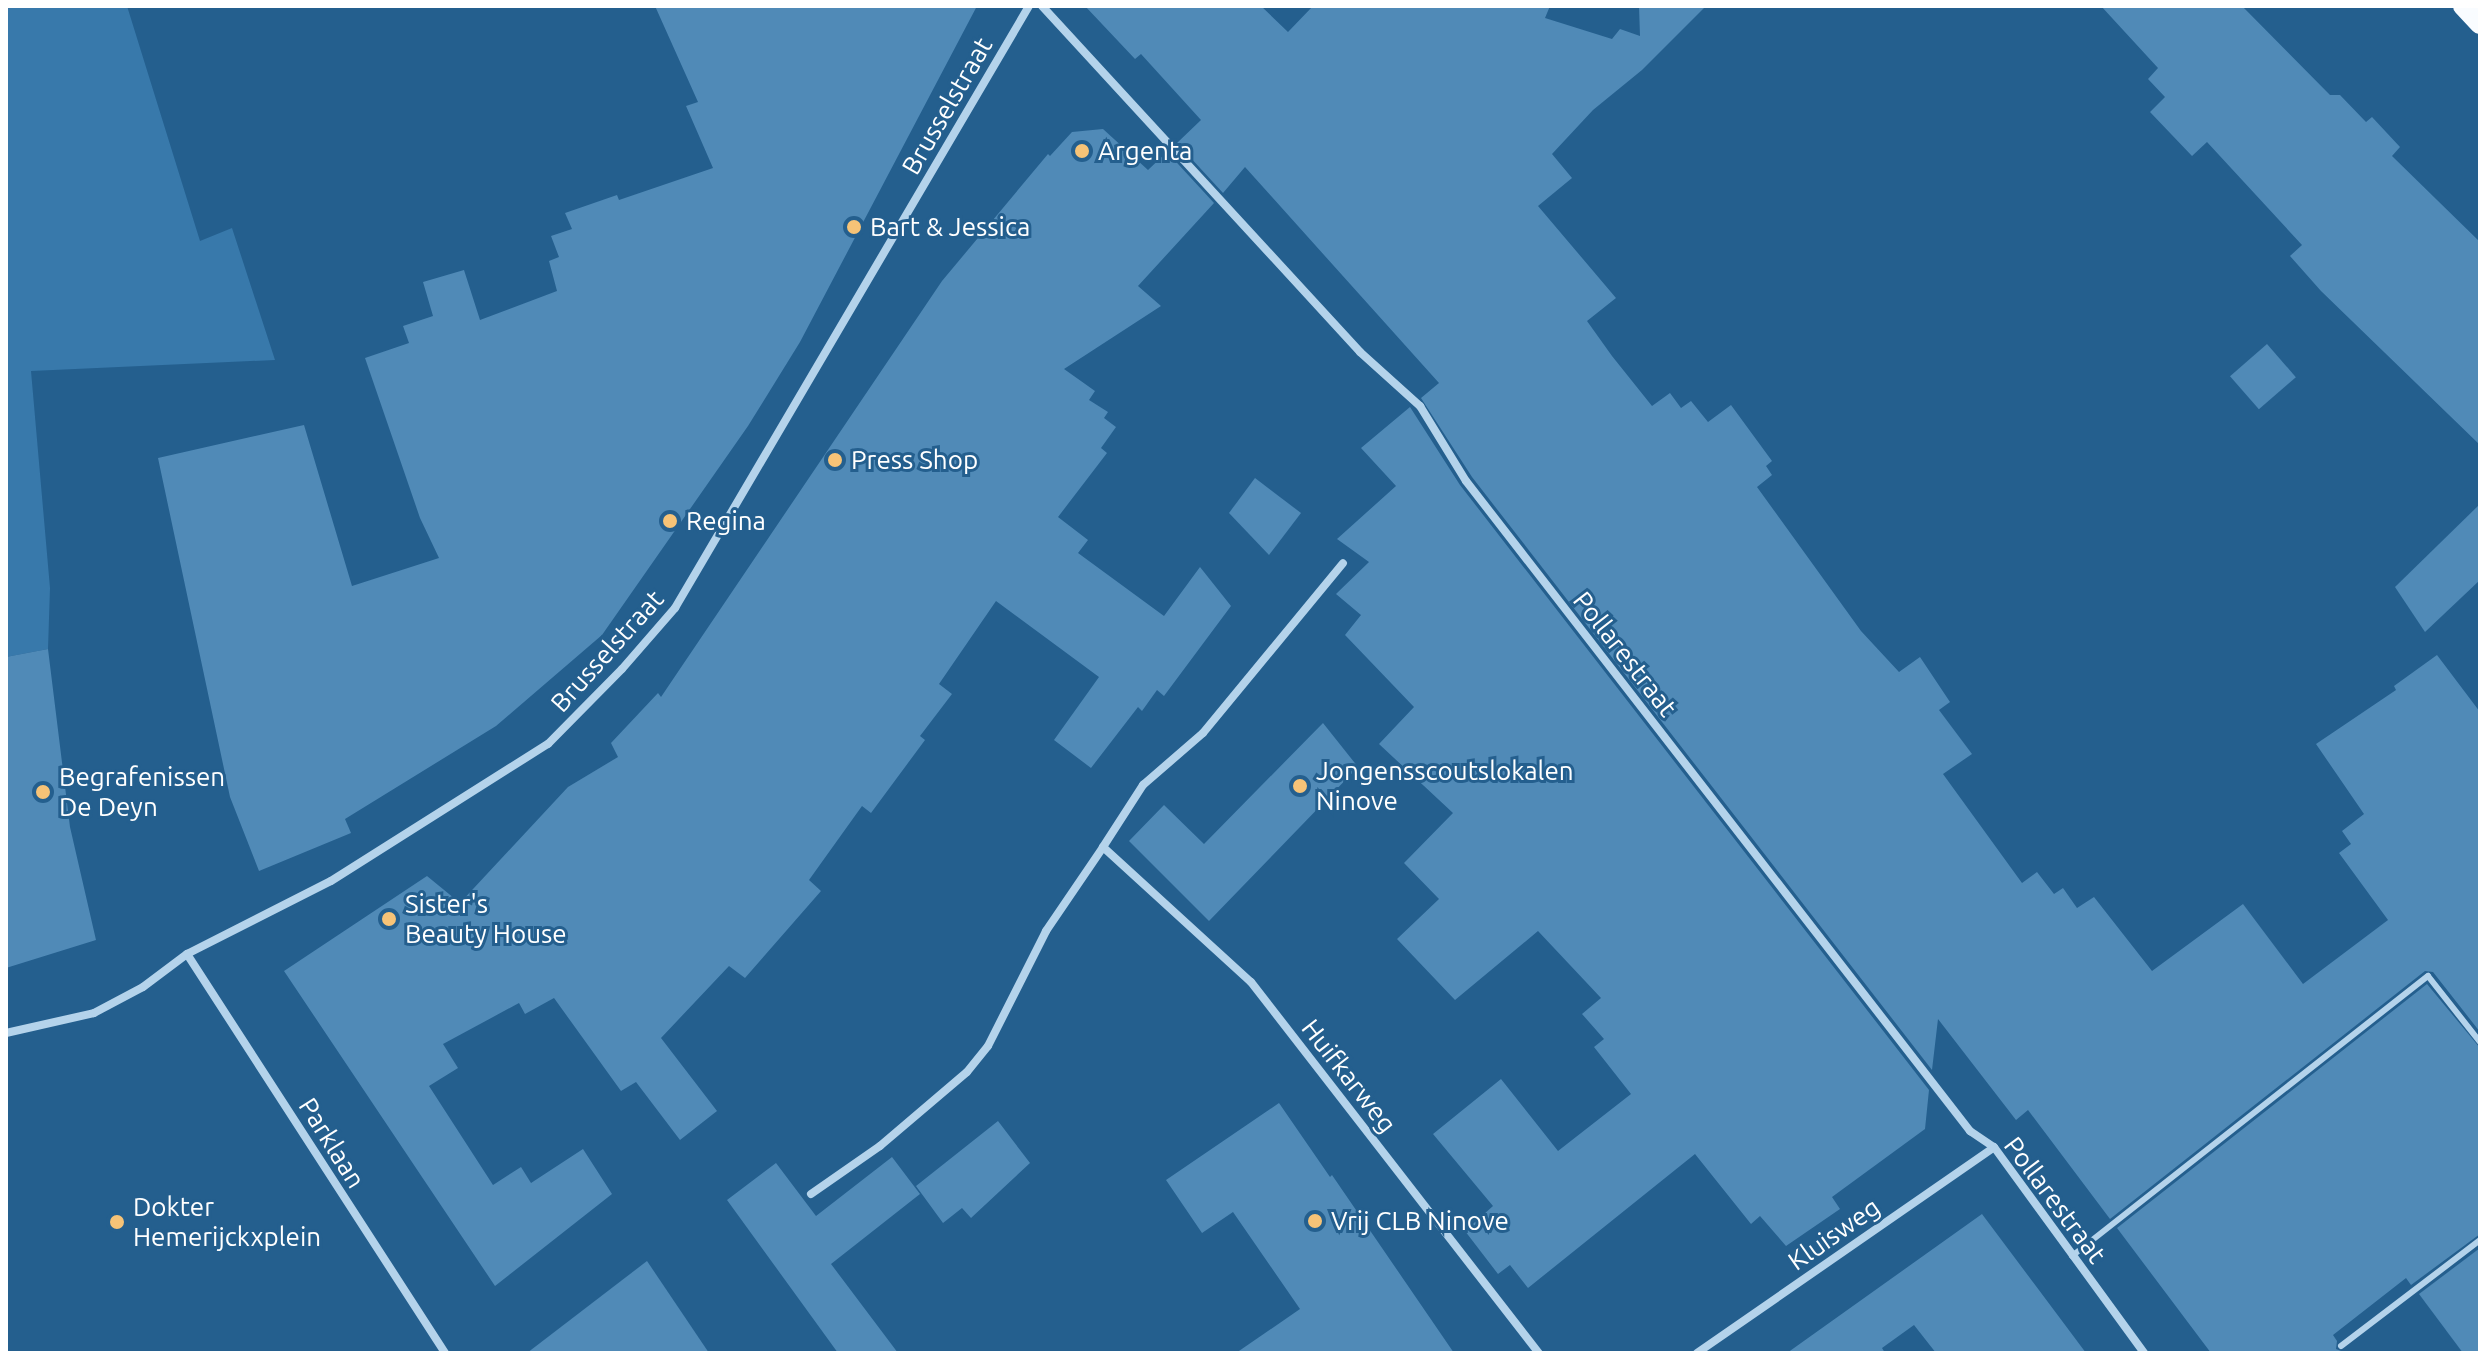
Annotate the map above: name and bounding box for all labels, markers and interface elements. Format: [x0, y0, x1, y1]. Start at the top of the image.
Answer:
street label: Brusselstraat [895, 32, 999, 180]
place label: Argenta [1098, 135, 1192, 167]
marker: Argenta [1073, 142, 1091, 160]
place label: Bart & Jessica [870, 211, 1030, 243]
marker: Bart & Jessica [845, 218, 863, 236]
place label: Press Shop [851, 444, 978, 476]
marker: Press Shop [826, 451, 844, 469]
place label: Regina [686, 505, 766, 537]
marker: Regina [661, 512, 679, 530]
street label: Brusselstraat [544, 584, 670, 718]
street label: Pollarestraat [1567, 585, 1683, 723]
place label: Jongensscoutslokalen Ninove [1316, 755, 1574, 816]
place label: Begrafenissen De Deyn [59, 761, 225, 822]
marker: Jongensscoutslokalen Ninove [1291, 777, 1309, 795]
marker: Begrafenissen De Deyn [34, 783, 52, 801]
place label: Sister's Beauty House [405, 888, 567, 950]
marker: Sister's Beauty House [380, 910, 398, 928]
street label: Huifkarweg [1295, 1013, 1403, 1139]
street label: Parklaan [292, 1092, 372, 1194]
street label: Pollarestraat [1997, 1131, 2113, 1269]
place label: Dokter Hemerijckxplein [133, 1191, 321, 1252]
street label: Kluisweg [1782, 1191, 1886, 1277]
place label: Vrij CLB Ninove [1331, 1205, 1509, 1237]
marker: Vrij CLB Ninove [1306, 1212, 1324, 1230]
marker: Dokter Hemerijckxplein [108, 1213, 126, 1231]

